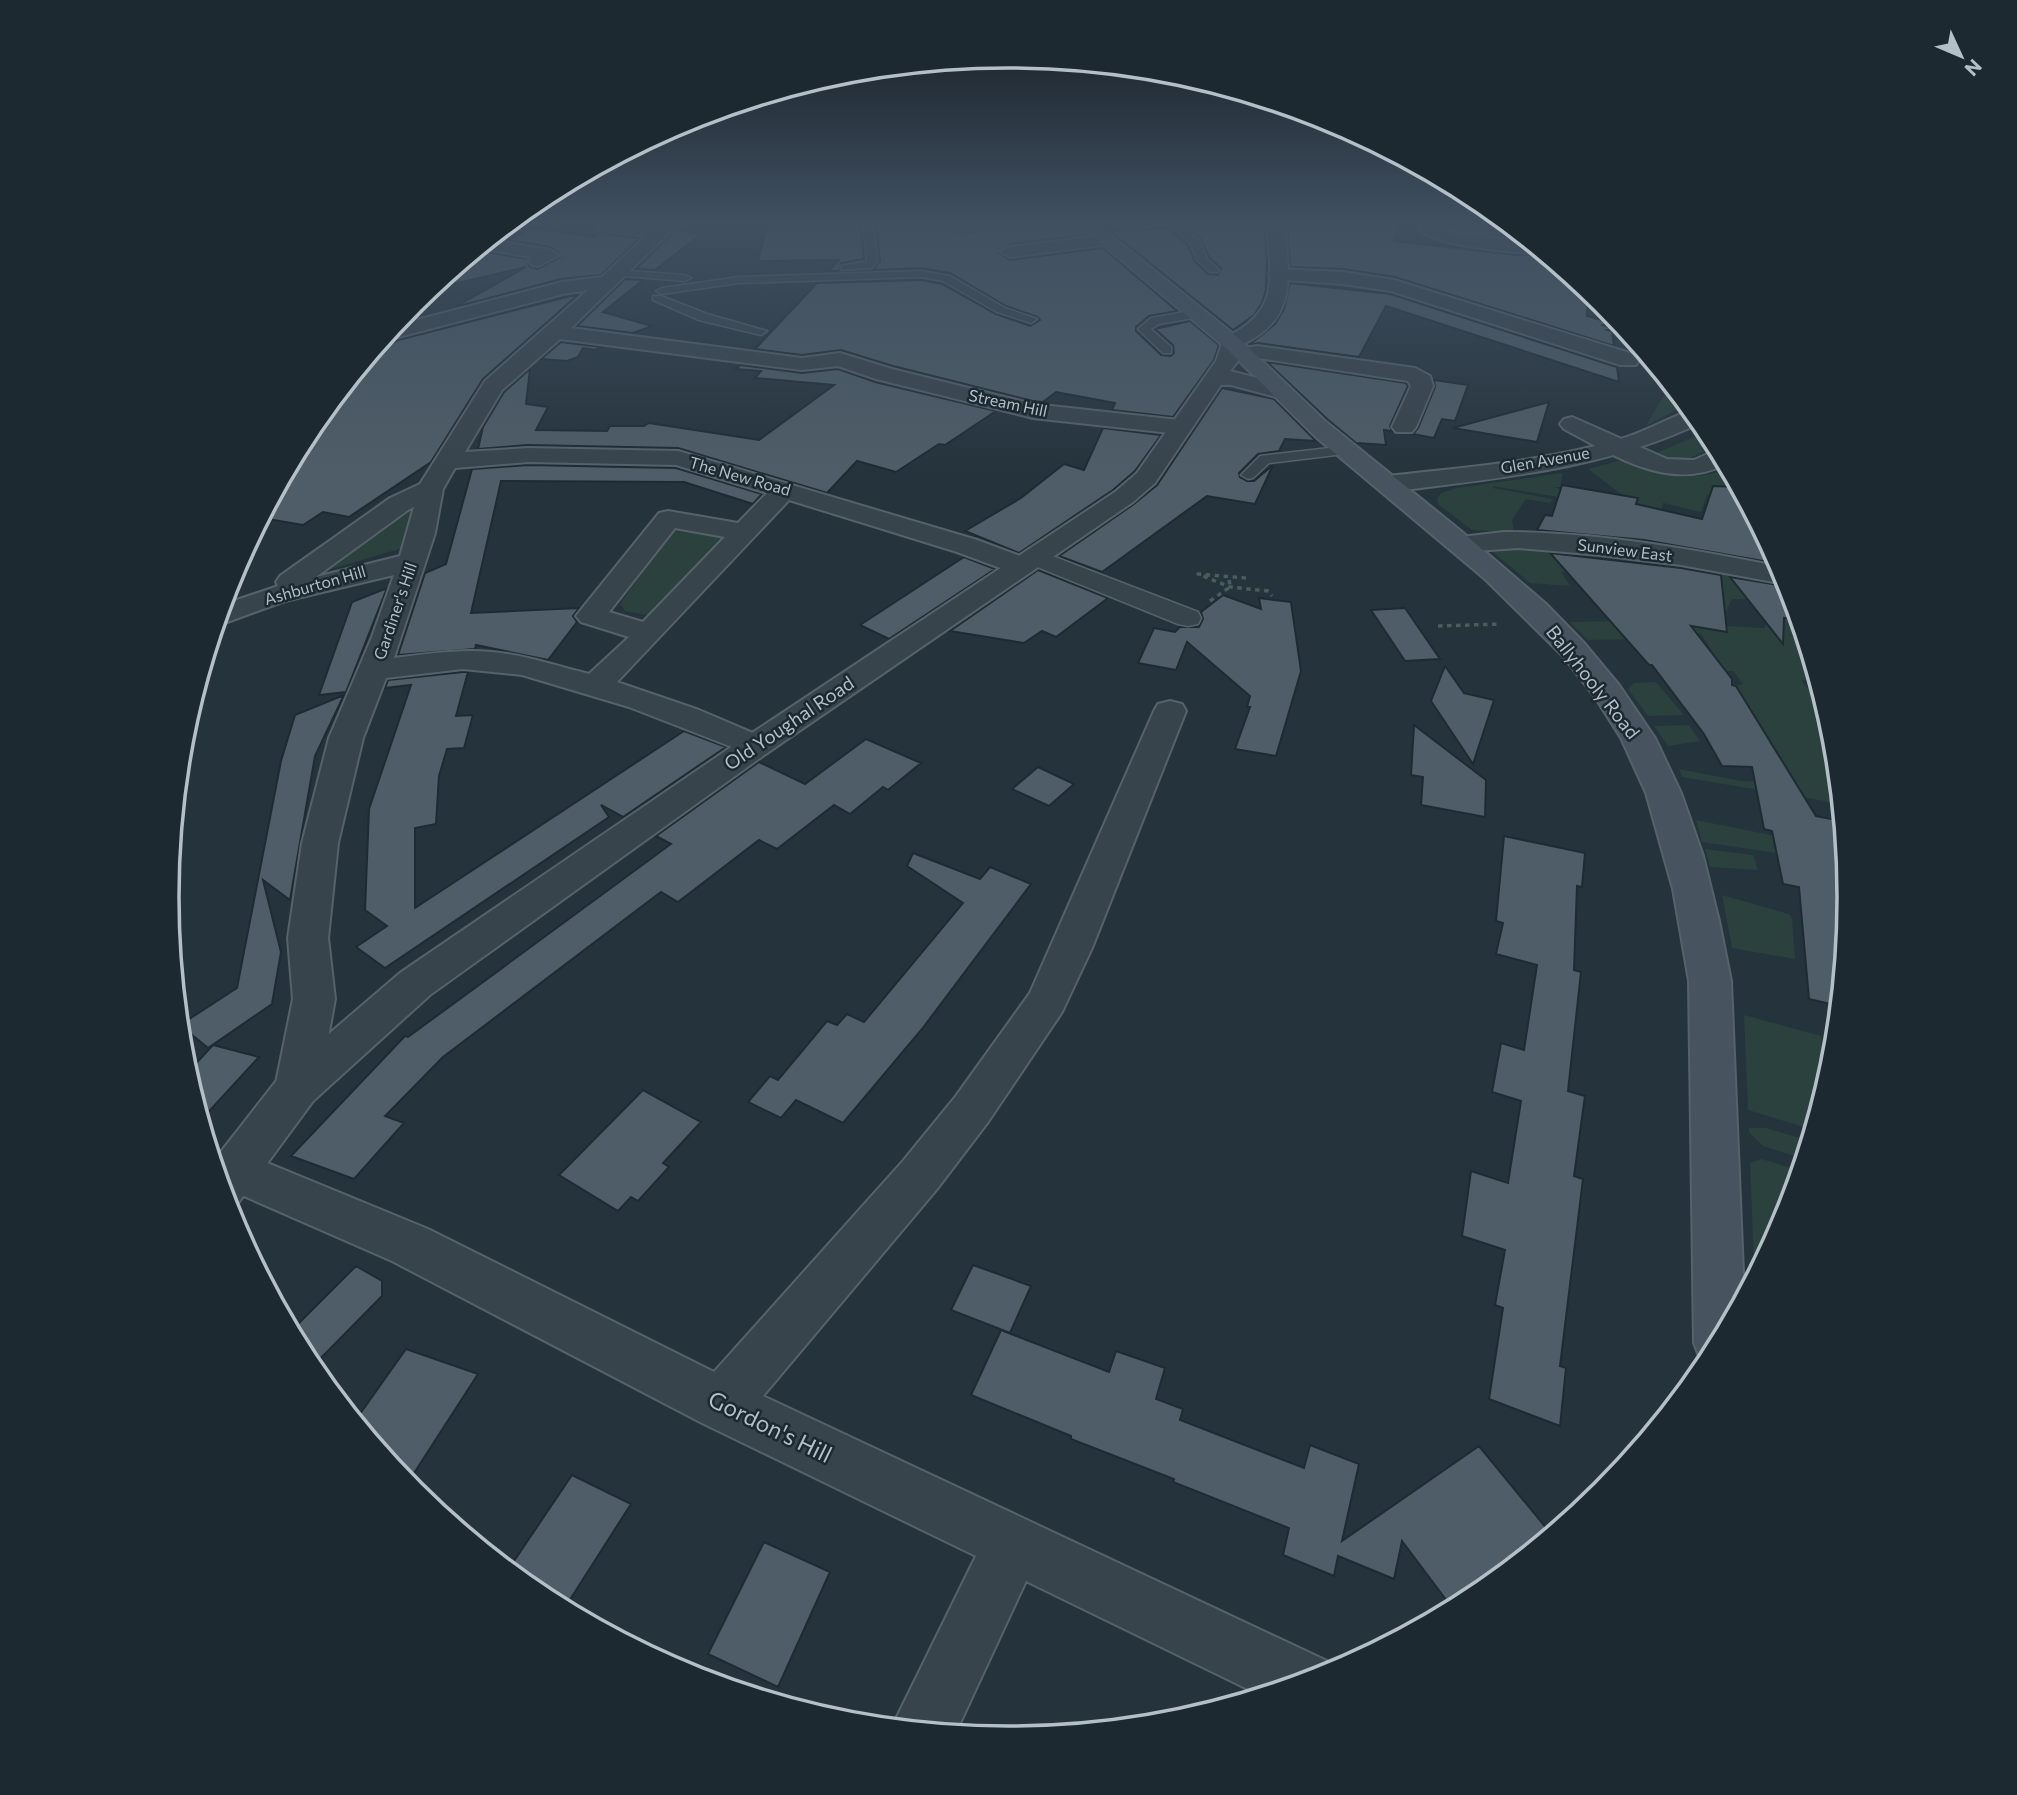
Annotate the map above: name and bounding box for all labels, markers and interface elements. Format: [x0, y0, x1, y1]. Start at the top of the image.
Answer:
north arrow [1926, 21, 1996, 91]
text: N [1960, 55, 1987, 81]
street label: Stream Hill [967, 385, 1049, 420]
street label: Glen Avenue [1499, 442, 1591, 477]
street label: The New Road [687, 452, 793, 499]
street label: Sunview East [1577, 534, 1674, 565]
street label: Gardiner's Hill [369, 560, 420, 662]
street label: Ashburton Hill [262, 561, 368, 608]
street label: Ballyhooly Road [1542, 620, 1645, 743]
street label: Old Youghal Road [719, 671, 858, 774]
street label: Gordon's Hill [704, 1384, 837, 1468]

